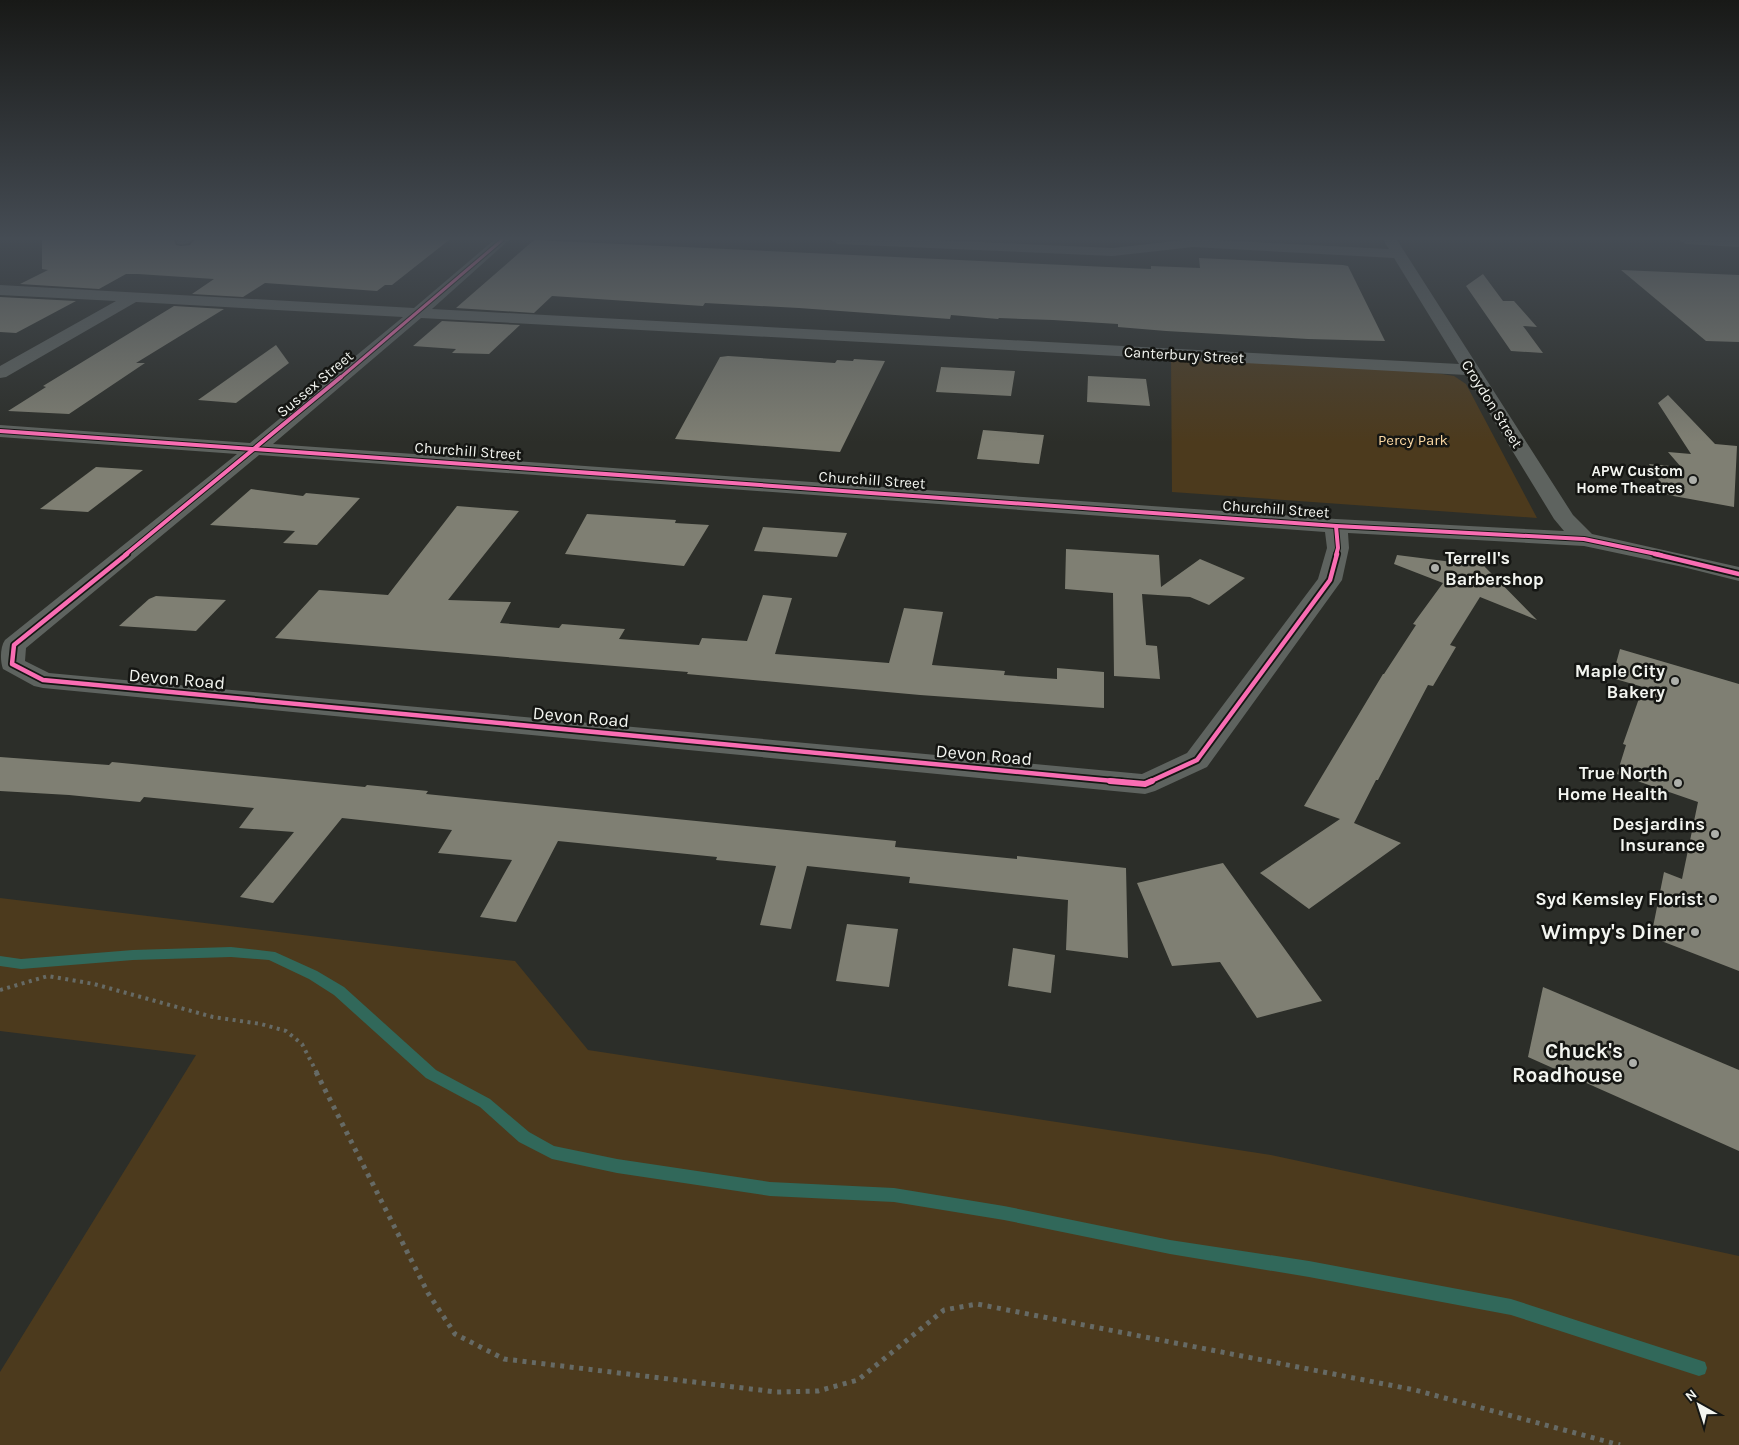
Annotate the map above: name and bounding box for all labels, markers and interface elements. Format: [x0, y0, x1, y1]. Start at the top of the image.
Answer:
street label: Canterbury Street [1123, 343, 1245, 367]
street label: Sussex Street [273, 347, 357, 421]
street label: Croydon Street [1458, 357, 1526, 452]
park label: Percy Park [1378, 431, 1448, 449]
street label: Churchill Street [414, 438, 522, 464]
place label: APW Custom Home Theatres [1576, 462, 1683, 497]
street label: Churchill Street [818, 467, 926, 493]
marker: APW Custom Home Theatres [1687, 474, 1699, 486]
street label: Churchill Street [1222, 496, 1330, 522]
place label: Terrell's Barbershop [1445, 547, 1544, 590]
marker: Terrell's Barbershop [1429, 562, 1441, 574]
place label: Maple City Bakery [1575, 660, 1665, 703]
street label: Devon Road [128, 664, 226, 694]
marker: Maple City Bakery [1669, 675, 1681, 687]
street label: Devon Road [532, 702, 630, 732]
street label: Devon Road [935, 740, 1033, 770]
place label: True North Home Health [1557, 762, 1668, 805]
marker: True North Home Health [1672, 777, 1684, 789]
place label: Desjardins Insurance [1612, 813, 1705, 856]
marker: Desjardins Insurance [1709, 828, 1721, 840]
place label: Syd Kemsley Florist [1535, 888, 1703, 910]
marker: Syd Kemsley Florist [1707, 893, 1719, 905]
place label: Wimpy's Diner [1541, 920, 1686, 944]
marker: Wimpy's Diner [1689, 926, 1701, 938]
place label: Chuck's Roadhouse [1512, 1039, 1623, 1087]
marker: Chuck's Roadhouse [1627, 1057, 1639, 1069]
north arrow [1674, 1380, 1724, 1430]
text: N [1682, 1386, 1700, 1405]

